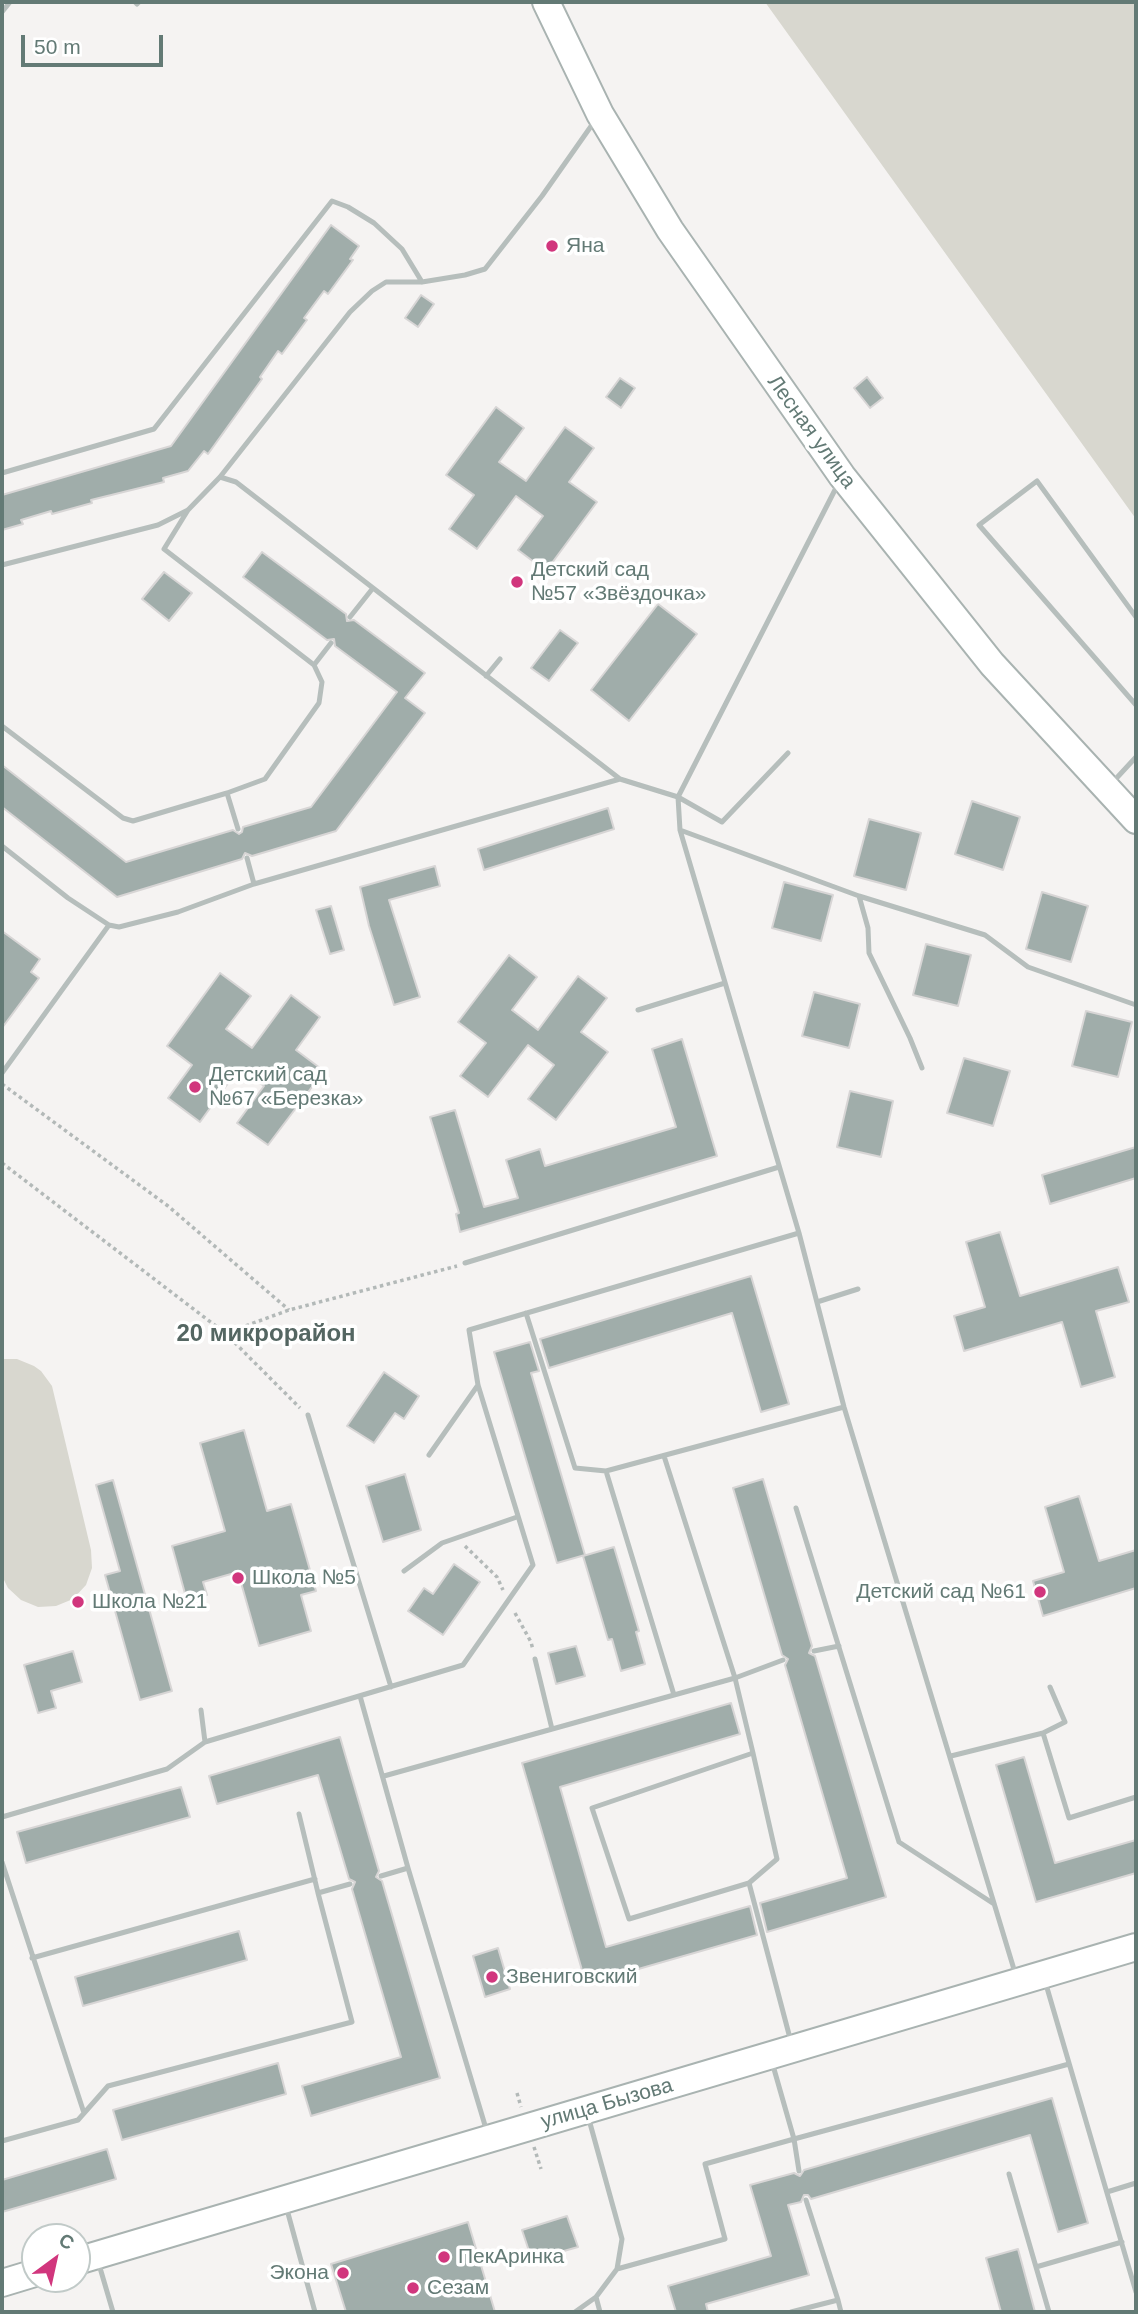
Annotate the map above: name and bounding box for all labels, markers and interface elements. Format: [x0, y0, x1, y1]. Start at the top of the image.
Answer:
scale bar [24, 21, 166, 65]
text: 50 m [34, 35, 81, 58]
place label: Яна [566, 233, 604, 259]
marker: Яна [544, 238, 560, 254]
street label: Лесная улица [761, 370, 861, 494]
place label: Детский сад №57 «Звёздочка» [531, 557, 707, 607]
marker: Детский сад №57 «Звёздочка» [509, 574, 525, 590]
place label: Детский сад №67 «Березка» [209, 1062, 363, 1112]
marker: Детский сад №67 «Березка» [187, 1079, 203, 1095]
district label: 20 микрорайон [176, 1320, 356, 1348]
place label: Школа №5 [252, 1565, 356, 1591]
marker: Школа №5 [230, 1570, 246, 1586]
place label: Детский сад №61 [856, 1579, 1026, 1605]
marker: Детский сад №61 [1032, 1584, 1048, 1600]
place label: Школа №21 [92, 1589, 208, 1615]
marker: Школа №21 [70, 1594, 86, 1610]
place label: Звениговский [506, 1964, 638, 1990]
marker: Звениговский [484, 1969, 500, 1985]
street label: улица Бызова [538, 2073, 676, 2135]
north arrow [21, 2223, 91, 2293]
text: С [55, 2229, 78, 2254]
place label: ПекАринка [458, 2244, 564, 2270]
marker: ПекАринка [436, 2249, 452, 2265]
place label: Экона [270, 2260, 329, 2286]
marker: Экона [335, 2265, 351, 2281]
place label: Сезам [427, 2275, 489, 2301]
marker: Сезам [405, 2280, 421, 2296]

